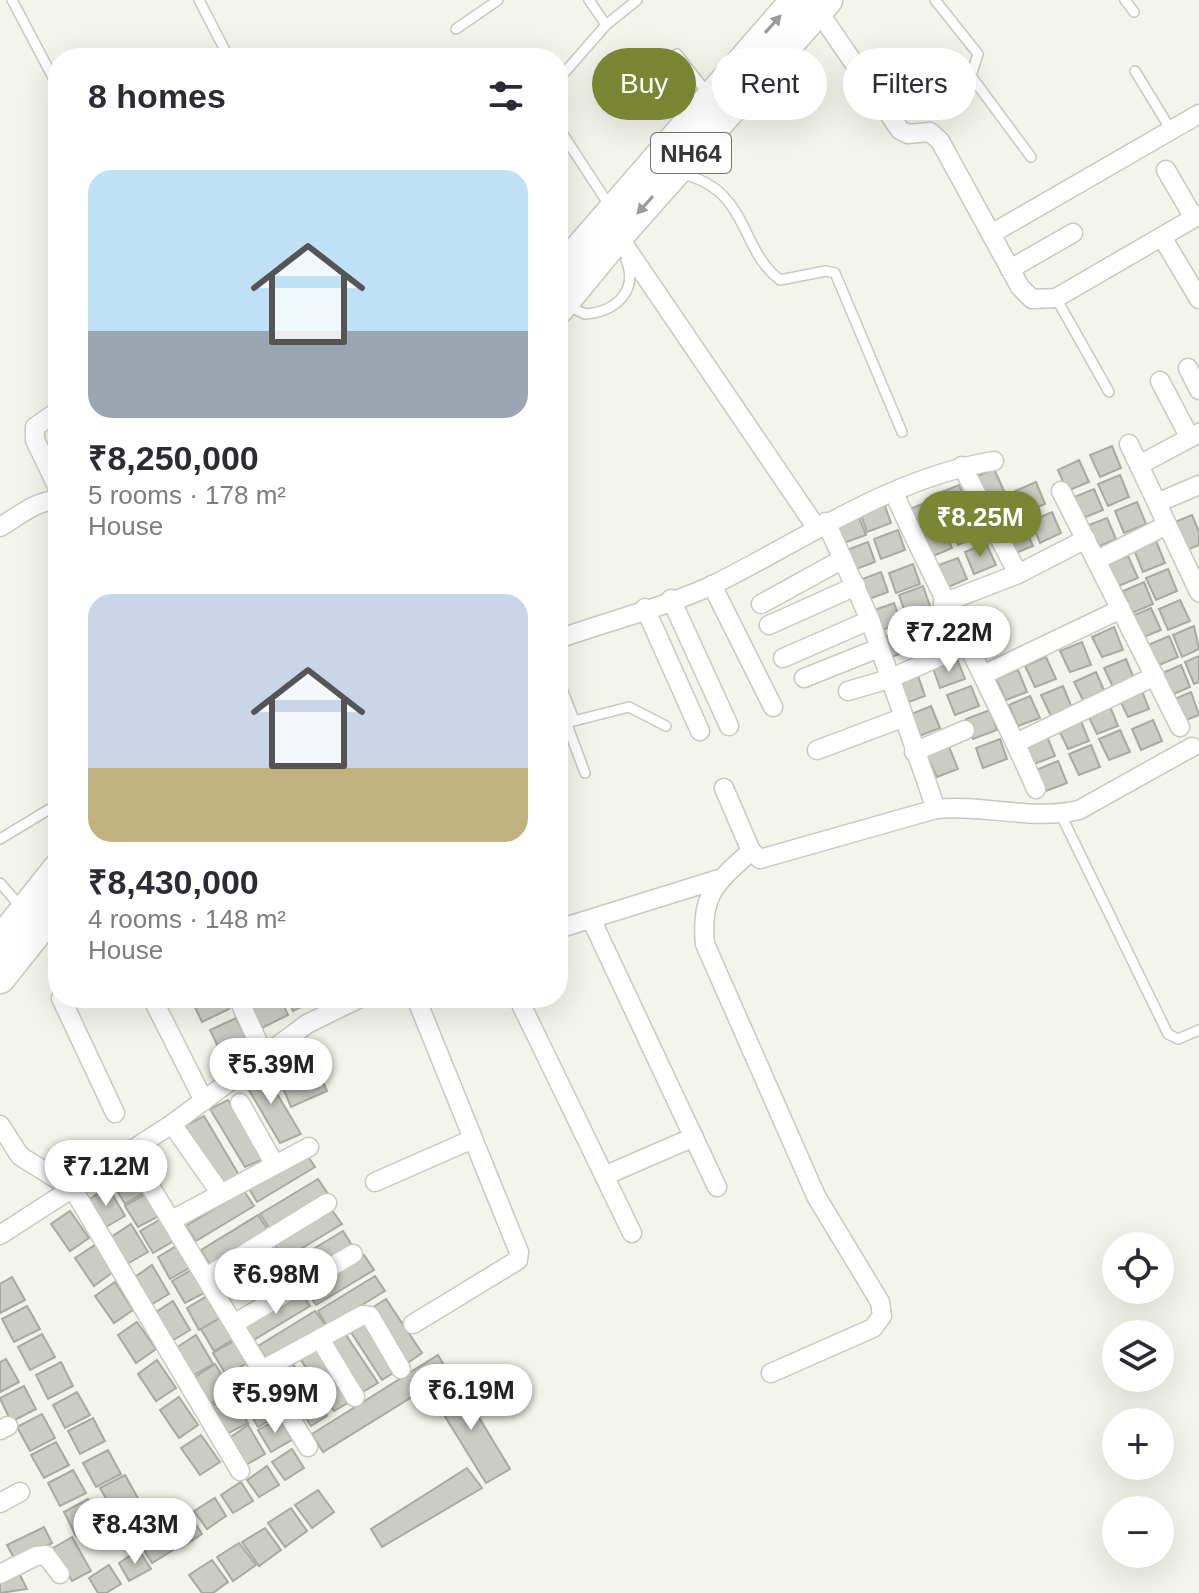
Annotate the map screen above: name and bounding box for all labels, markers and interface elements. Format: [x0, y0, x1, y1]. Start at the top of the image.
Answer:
one-way arrow [764, 15, 782, 34]
chip: Buy [592, 48, 696, 120]
chip: Rent [712, 48, 827, 120]
chip: Filters [843, 48, 976, 120]
icon: filters [484, 74, 528, 118]
text: 8 homes [88, 77, 226, 115]
road number: NH64 [651, 133, 731, 173]
one-way arrow [637, 195, 655, 214]
icon: home [236, 222, 380, 366]
text: ₹8,250,000 [88, 439, 259, 477]
text: 5 rooms · 178 m² [88, 480, 286, 510]
pin: ₹8.25M [915, 491, 1045, 559]
text: ₹8.25M [936, 502, 1024, 532]
text: House [88, 511, 163, 541]
pin: ₹7.22M [884, 606, 1014, 674]
text: ₹7.22M [905, 617, 993, 647]
icon: home [236, 646, 380, 790]
text: ₹8,430,000 [88, 863, 259, 901]
text: 4 rooms · 148 m² [88, 904, 286, 934]
text: House [88, 935, 163, 965]
pin: ₹5.39M [206, 1038, 336, 1106]
text: ₹5.39M [227, 1049, 315, 1079]
pin: ₹7.12M [41, 1140, 171, 1208]
text: ₹7.12M [62, 1151, 150, 1181]
map controls [1102, 1232, 1174, 1568]
button: locate [1102, 1232, 1174, 1304]
pin: ₹6.98M [211, 1248, 341, 1316]
text: ₹6.98M [232, 1259, 320, 1289]
button: layers [1102, 1320, 1174, 1392]
pin: ₹6.19M [406, 1364, 536, 1432]
pin: ₹5.99M [210, 1367, 340, 1435]
text: ₹6.19M [427, 1375, 515, 1405]
text: ₹5.99M [231, 1378, 319, 1408]
button: + [1102, 1408, 1174, 1480]
button: − [1102, 1496, 1174, 1568]
pin: ₹8.43M [70, 1498, 200, 1566]
text: ₹8.43M [91, 1509, 179, 1539]

